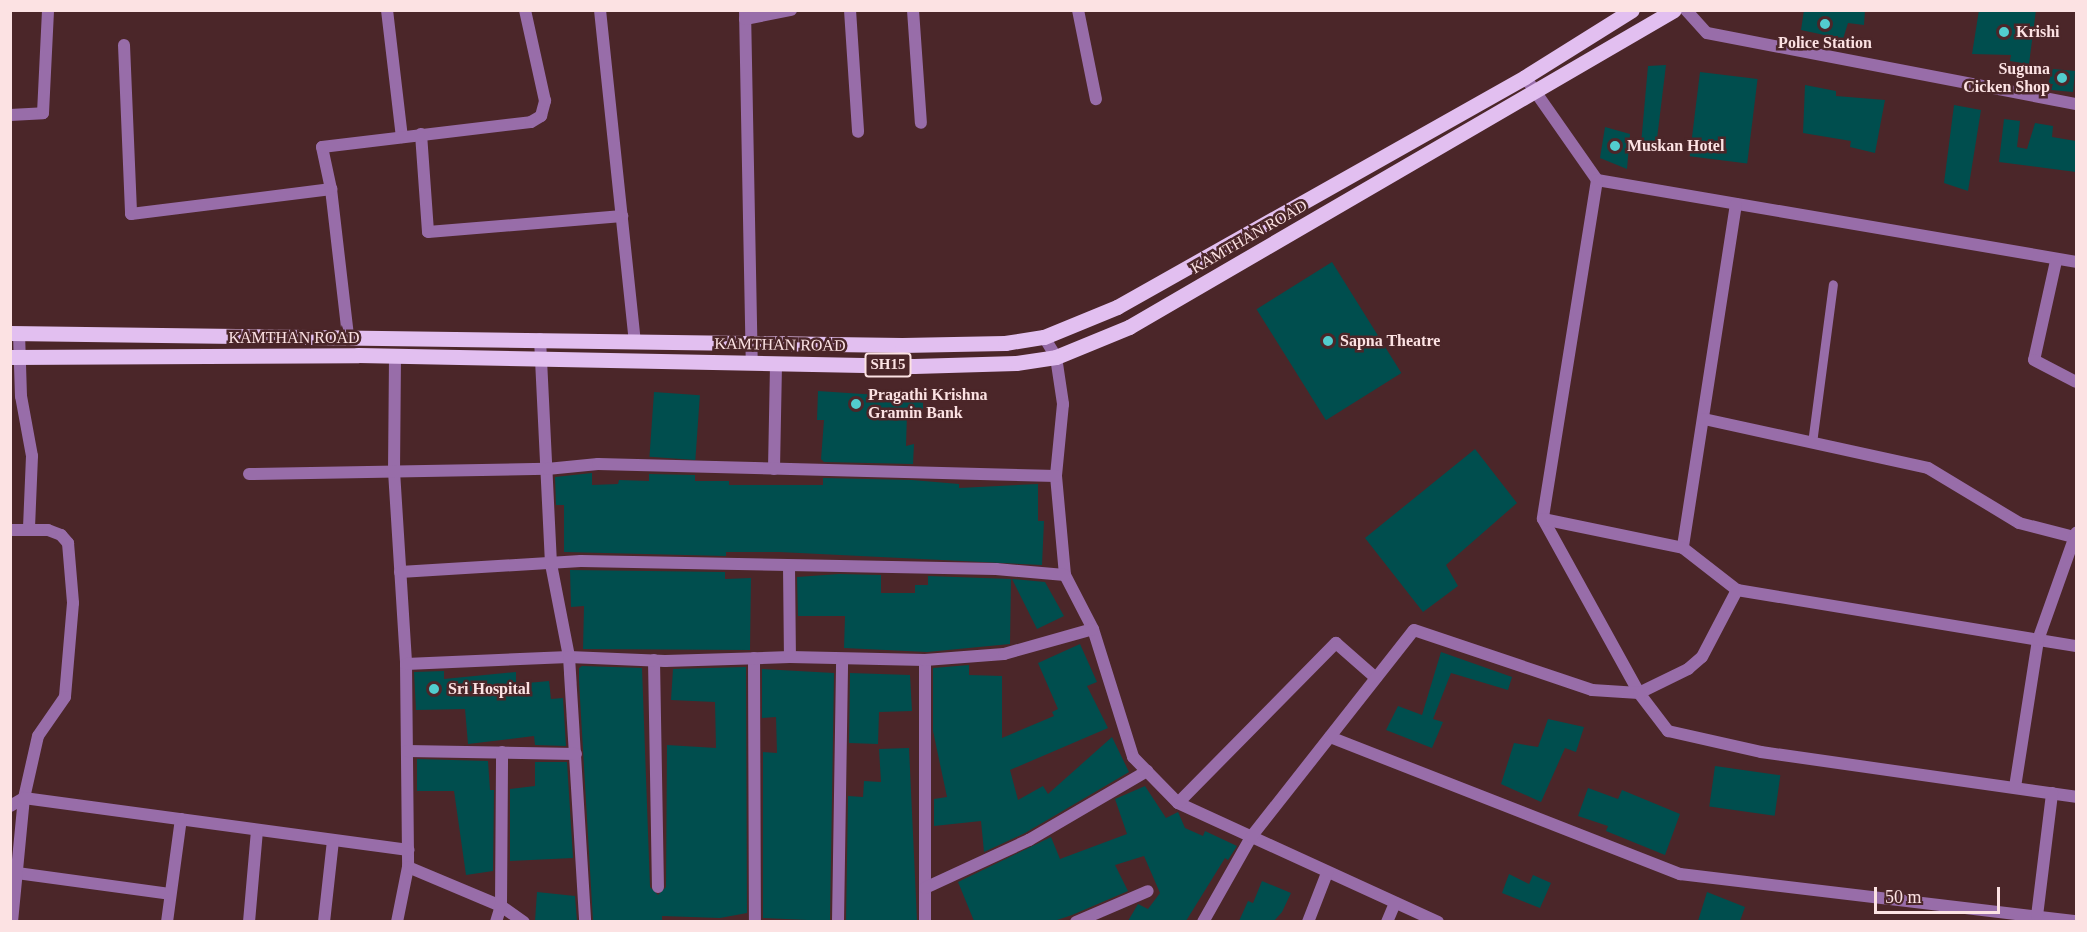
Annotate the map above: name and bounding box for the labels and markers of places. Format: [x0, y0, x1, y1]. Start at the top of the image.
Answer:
marker: Police Station [1818, 17, 1832, 31]
place label: Krishi [2016, 22, 2060, 42]
marker: Krishi [1997, 25, 2011, 39]
place label: Police Station [1778, 33, 1872, 53]
place label: Suguna Cicken Shop [1963, 59, 2050, 97]
marker: Suguna Cicken Shop [2055, 71, 2069, 85]
place label: Muskan Hotel [1627, 136, 1724, 156]
marker: Muskan Hotel [1608, 139, 1622, 153]
place label: Sapna Theatre [1340, 331, 1441, 351]
marker: Sapna Theatre [1321, 334, 1335, 348]
place label: Pragathi Krishna Gramin Bank [868, 385, 988, 423]
marker: Pragathi Krishna Gramin Bank [849, 397, 863, 411]
place label: Sri Hospital [448, 679, 530, 699]
marker: Sri Hospital [425, 680, 443, 698]

